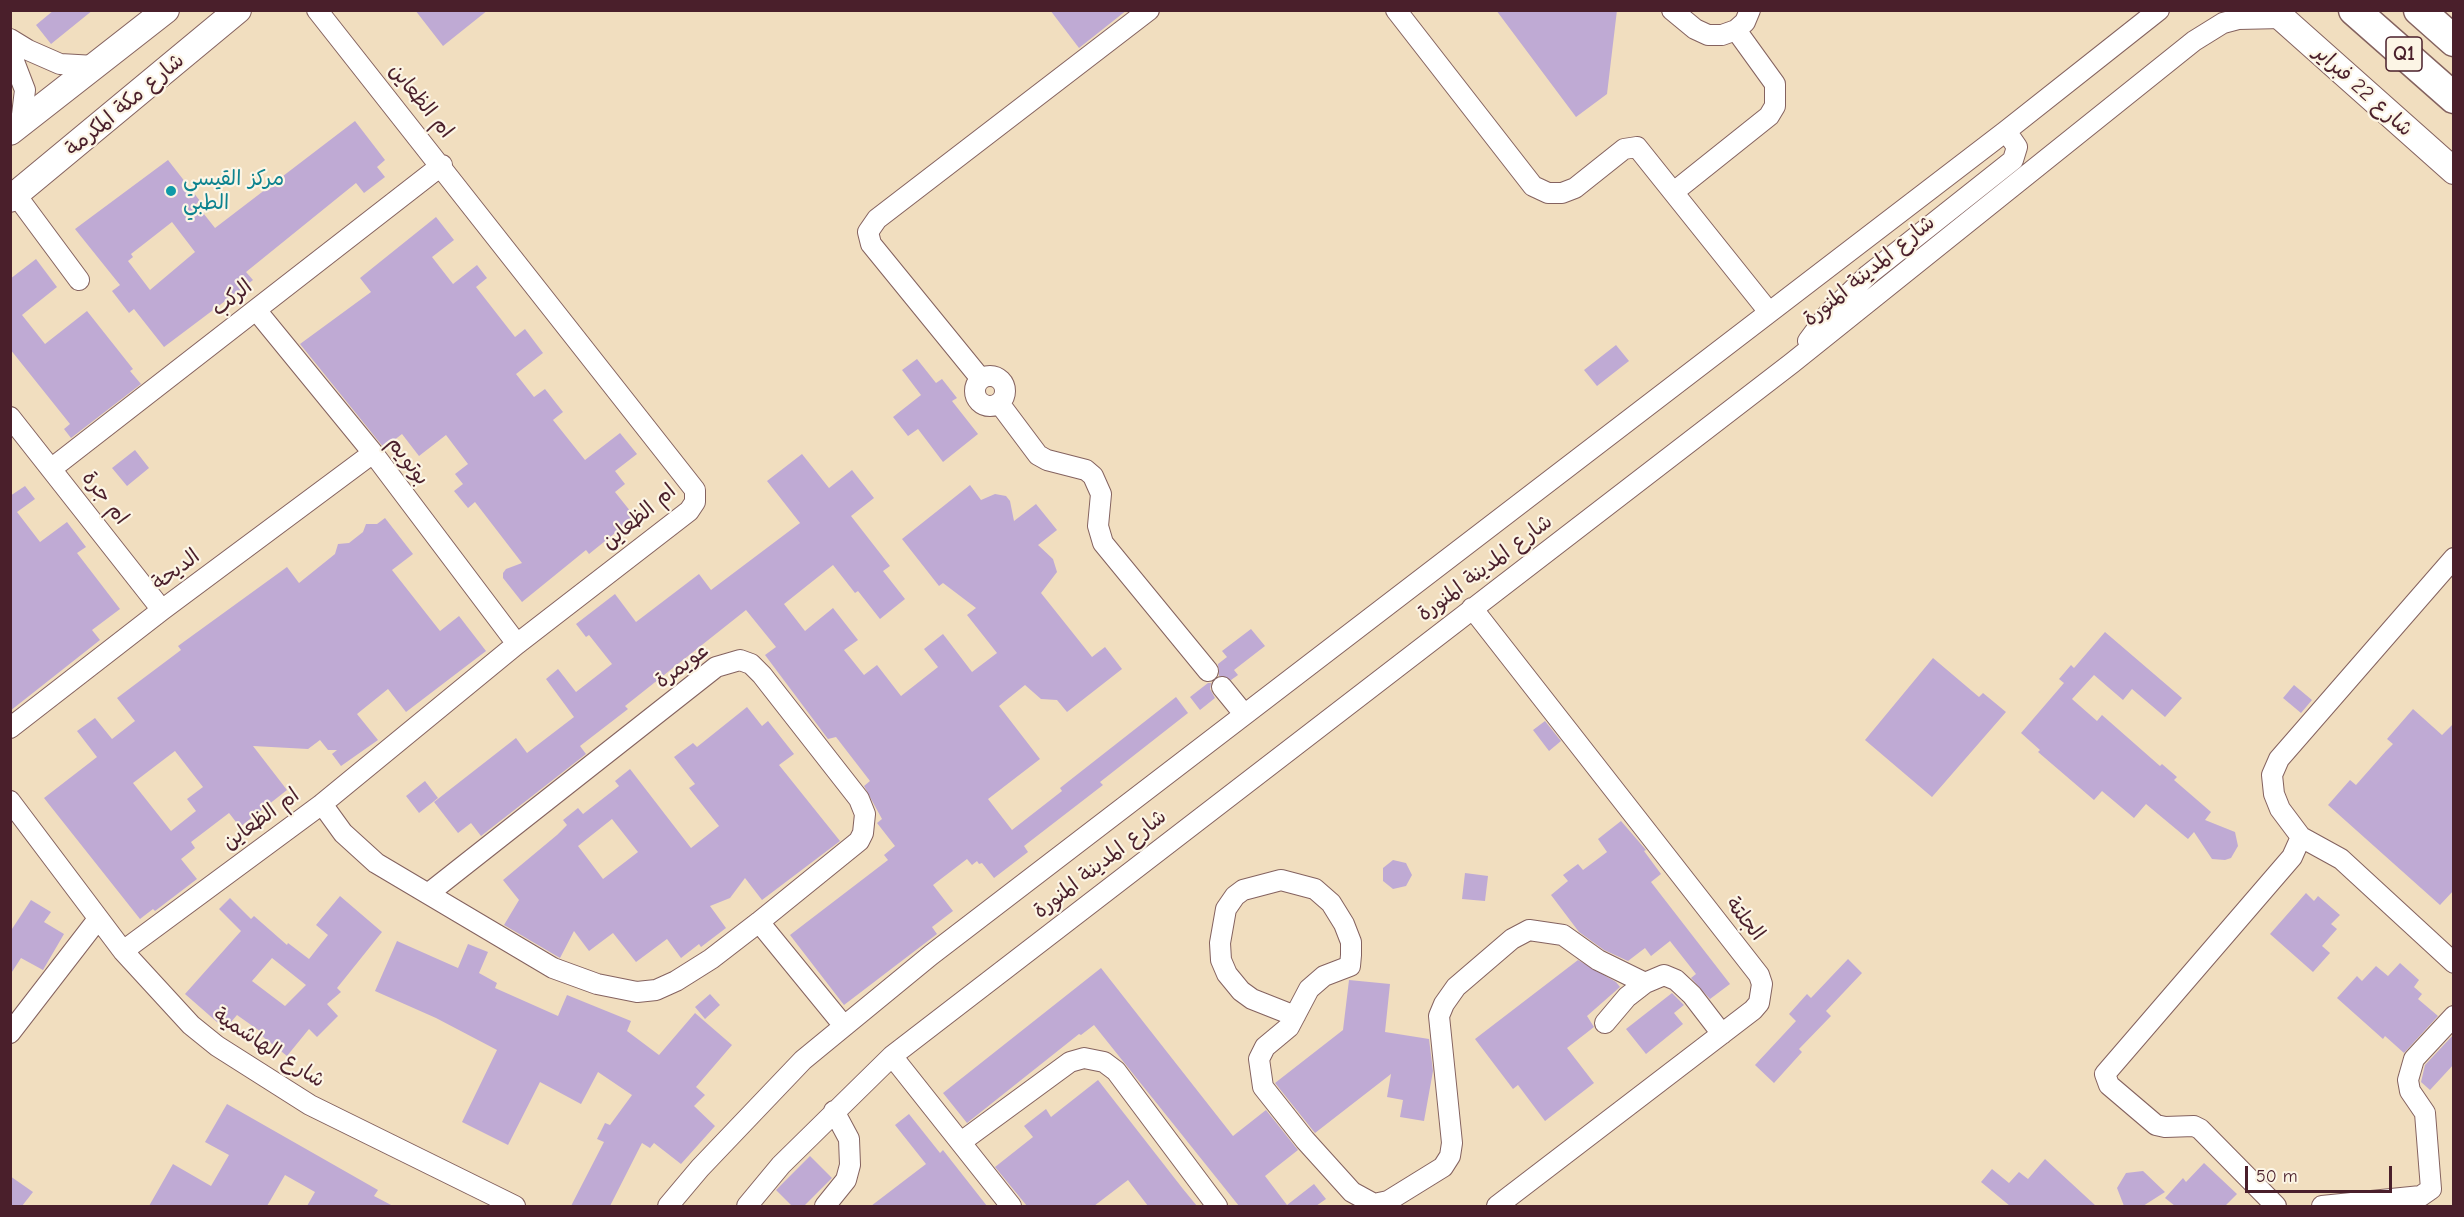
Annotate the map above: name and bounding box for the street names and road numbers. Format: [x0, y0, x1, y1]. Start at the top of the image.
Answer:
road number: Q1 [2386, 37, 2422, 71]
street label: شارع 22 فبراير [2308, 40, 2418, 142]
street label: شارع مكة المكرمة [61, 48, 189, 162]
street label: ام الظعاين [383, 59, 459, 143]
street label: شارع المدينة المنورة [1798, 210, 1940, 332]
street label: الركب [207, 274, 257, 322]
street label: بوتويم [381, 432, 435, 490]
street label: ام جرة [76, 466, 134, 530]
street label: ام الظعاين [597, 479, 681, 555]
street label: شارع المدينة المنورة [1413, 509, 1557, 627]
street label: الديحة [147, 544, 205, 596]
street label: عويمرة [650, 638, 714, 694]
street label: ام الظعاين [218, 783, 304, 855]
street label: شارع المدينة المنورة [1028, 804, 1172, 924]
street label: الجلتة [1720, 892, 1770, 946]
street label: شارع الهاشمية [208, 1003, 330, 1093]

